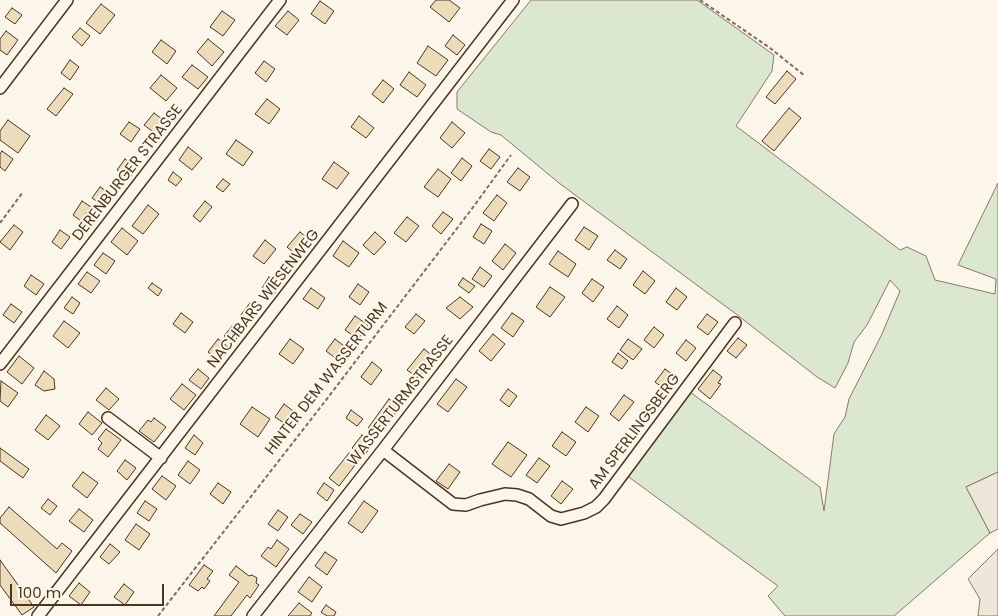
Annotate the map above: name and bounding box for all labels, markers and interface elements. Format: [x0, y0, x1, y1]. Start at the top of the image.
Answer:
street label: DERENBURGER STRASSE [69, 101, 187, 245]
street label: NACHBARS WIESENWEG [204, 226, 324, 372]
street label: HINTER DEM WASSERTURM [262, 299, 392, 459]
street label: WASSERTURMSTRASSE [344, 332, 458, 470]
street label: AM SPERLINGSBERG [586, 371, 684, 493]
scale bar [12, 574, 166, 606]
text: 100 m [18, 582, 61, 603]

